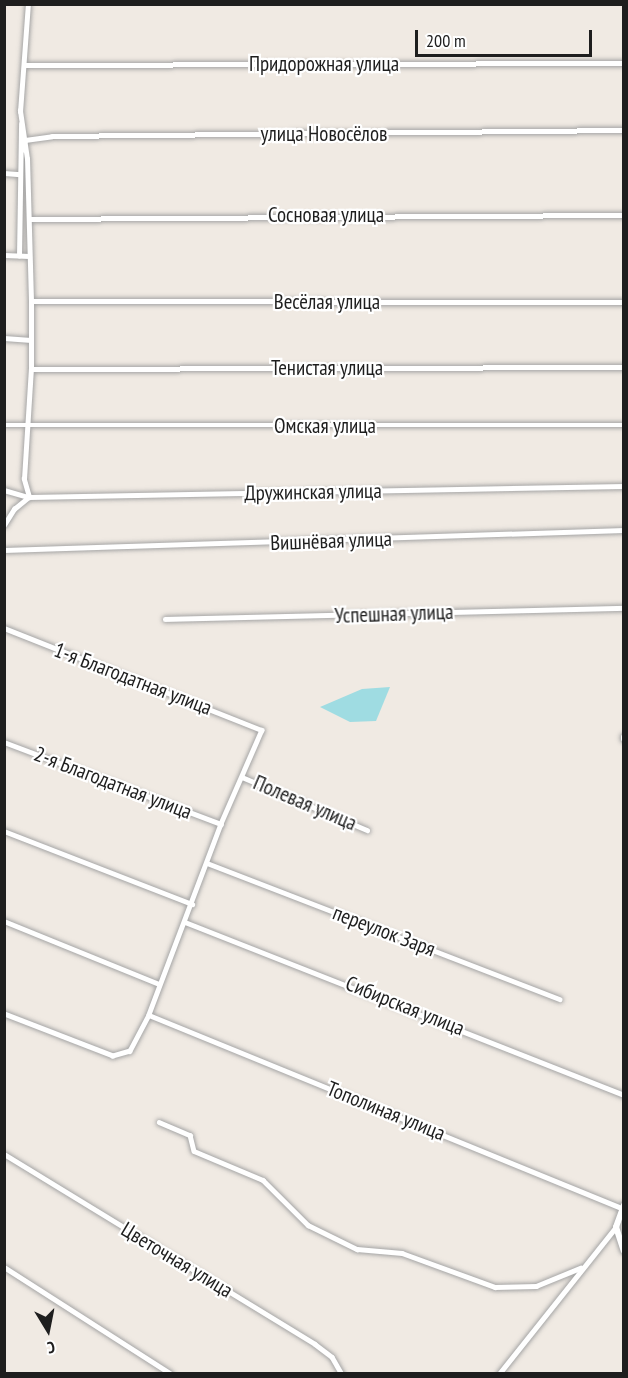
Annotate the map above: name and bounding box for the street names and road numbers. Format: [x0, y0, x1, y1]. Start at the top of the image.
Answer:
street label: Придорожная улица [249, 51, 399, 77]
street label: улица Новосёлов [261, 121, 387, 147]
street label: Сосновая улица [268, 202, 384, 228]
street label: Весёлая улица [274, 289, 380, 315]
street label: Тенистая улица [271, 355, 383, 381]
street label: Омская улица [274, 413, 376, 439]
street label: Дружинская улица [244, 478, 382, 506]
street label: Вишнёвая улица [270, 526, 392, 556]
street label: Успешная улица [334, 599, 454, 629]
street label: 1-я Благодатная улица [51, 637, 215, 721]
street label: 2-я Благодатная улица [31, 741, 195, 825]
street label: Полевая улица [250, 770, 360, 836]
street label: переулок Заря [329, 900, 439, 962]
street label: Сибирская улица [342, 971, 468, 1041]
street label: Тополиная улица [323, 1076, 449, 1146]
street label: Цветочная улица [117, 1217, 237, 1303]

